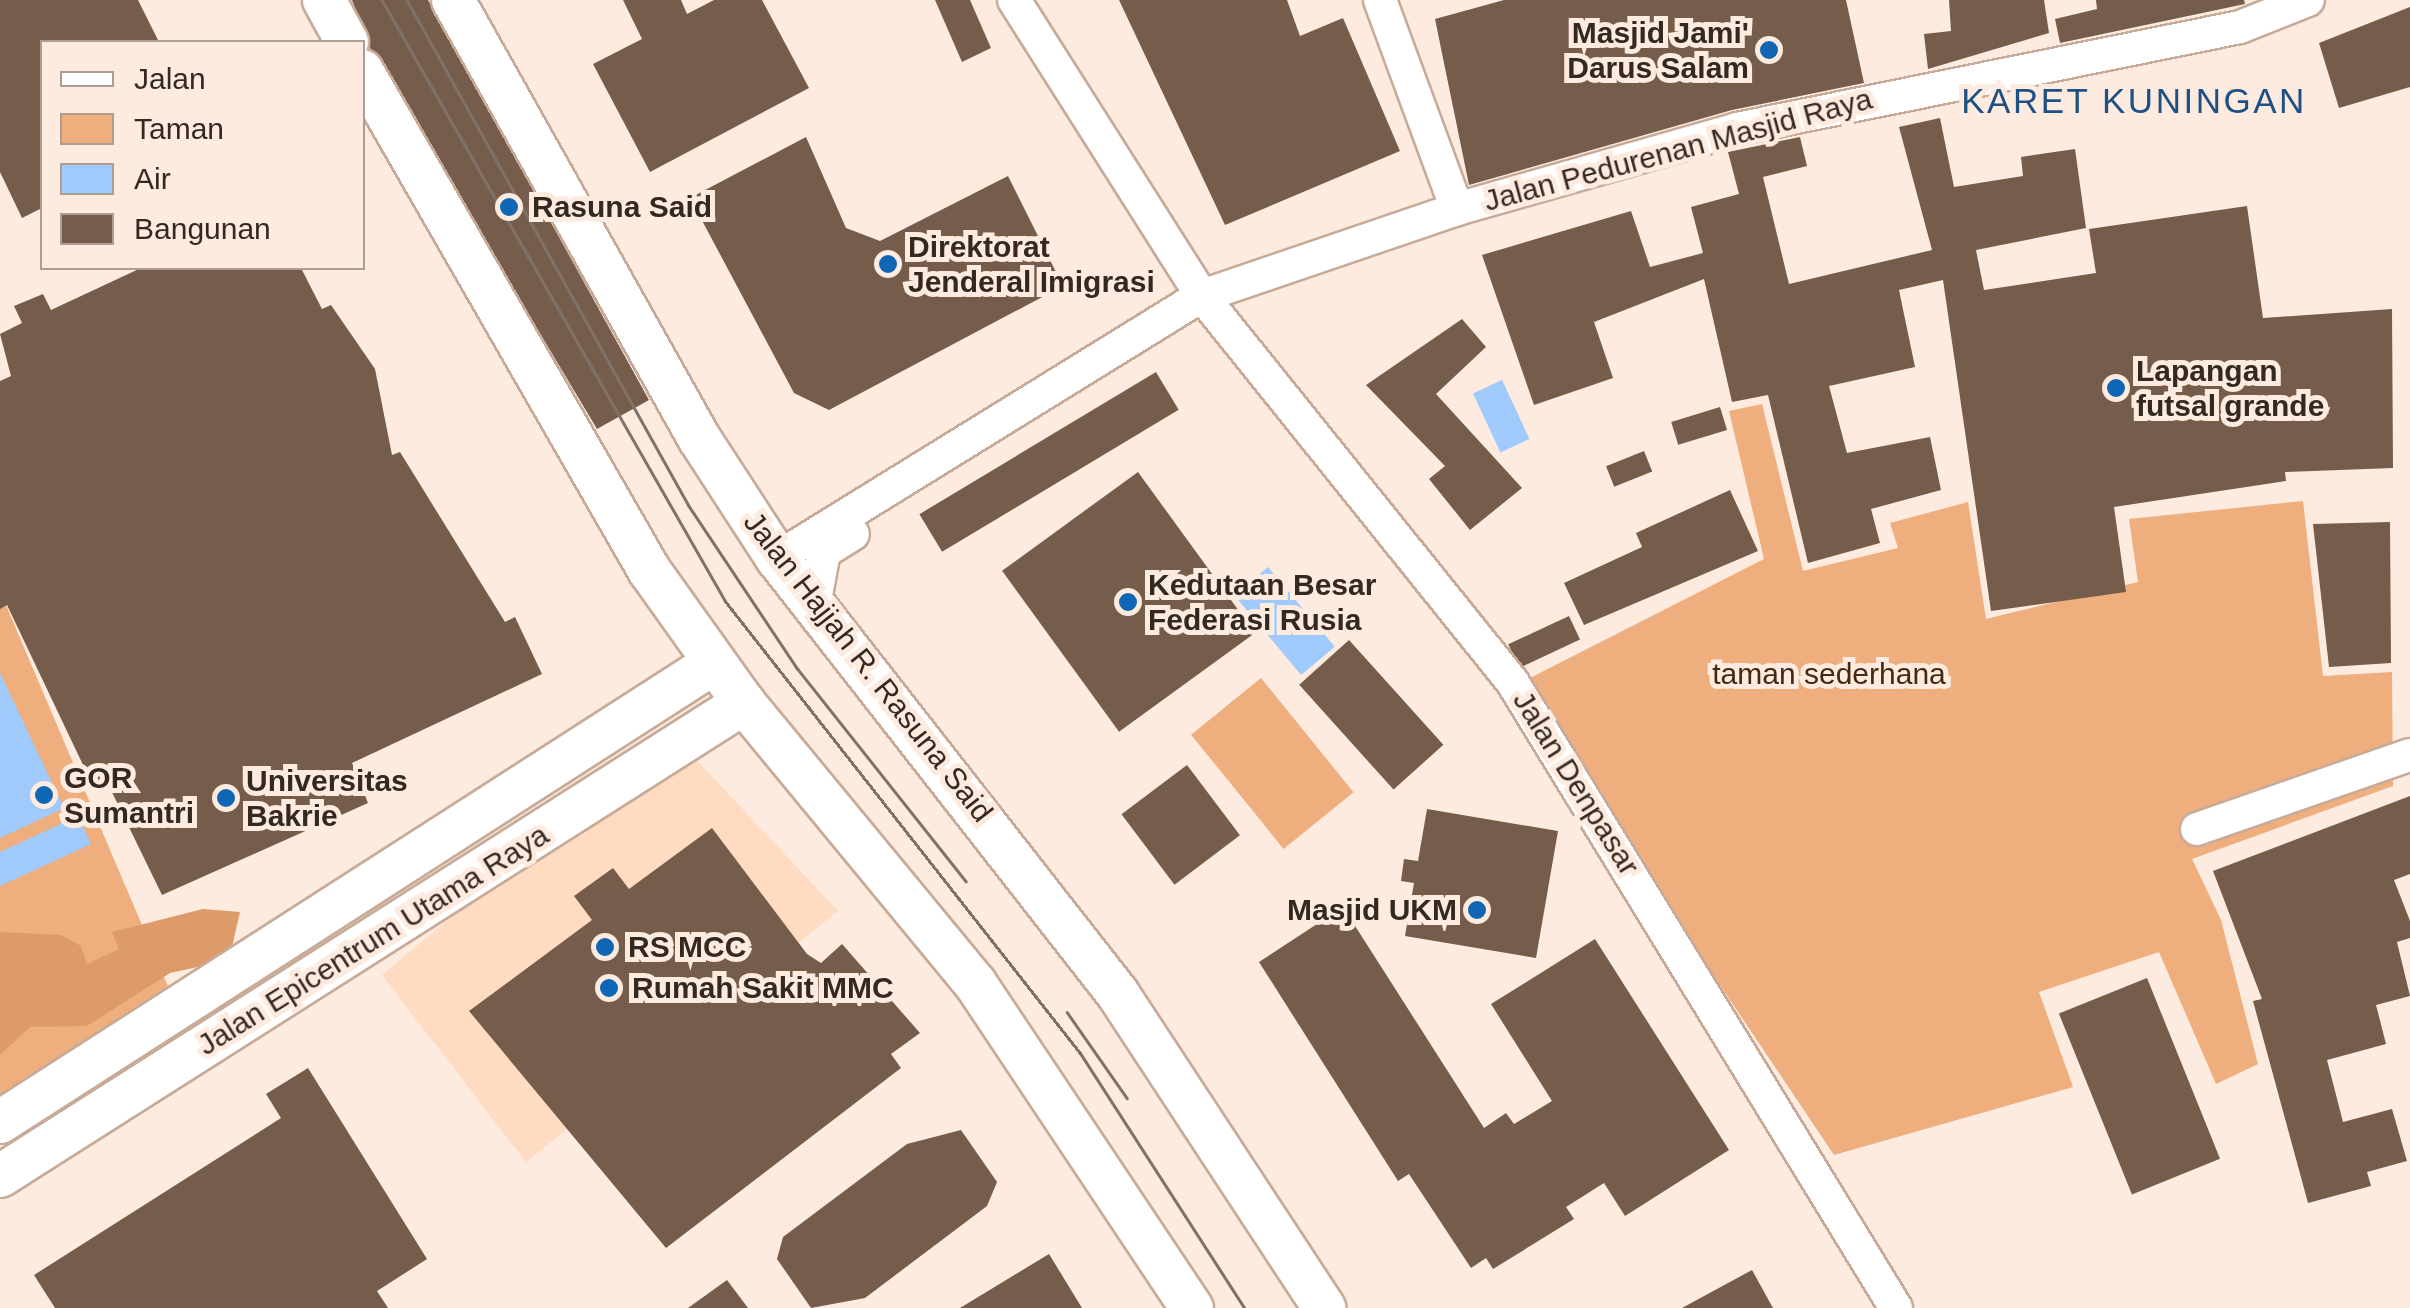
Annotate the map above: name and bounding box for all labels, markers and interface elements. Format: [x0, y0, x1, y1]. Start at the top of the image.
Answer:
place label: Masjid Jami' Darus Salam [1567, 15, 1749, 86]
marker: Masjid Jami' Darus Salam [1758, 39, 1780, 61]
legend [40, 40, 365, 270]
text: Jalan [134, 62, 206, 95]
district label: KARET KUNINGAN [1961, 80, 2307, 122]
street label: Jalan Pedurenan Masjid Raya [1480, 81, 1876, 219]
text: Taman [134, 112, 224, 145]
text: Air [134, 162, 171, 195]
place label: Rasuna Said [532, 189, 712, 225]
marker: Rasuna Said [496, 194, 522, 220]
text: Bangunan [134, 212, 271, 245]
place label: Direktorat Jenderal Imigrasi [908, 229, 1155, 300]
marker: Direktorat Jenderal Imigrasi [877, 253, 899, 275]
place label: Lapangan futsal grande [2136, 353, 2324, 424]
marker: Lapangan futsal grande [2105, 377, 2127, 399]
street label: Jalan Hajjah R. Rasuna Said [736, 505, 1000, 829]
place label: Kedutaan Besar Federasi Rusia [1148, 567, 1376, 638]
marker: Kedutaan Besar Federasi Rusia [1117, 591, 1139, 613]
park label: taman sederhana [1712, 656, 1946, 692]
street label: Jalan Denpasar [1505, 684, 1647, 882]
place label: GOR Sumantri [64, 760, 194, 830]
place label: Universitas Bakrie [246, 763, 408, 834]
marker: GOR Sumantri [33, 784, 55, 806]
marker: Universitas Bakrie [215, 787, 237, 809]
street label: Jalan Epicentrum Utama Raya [191, 817, 555, 1063]
place label: Masjid UKM [1287, 892, 1457, 928]
marker: Masjid UKM [1466, 899, 1488, 921]
place label: RS MCC [628, 929, 746, 965]
marker: RS MCC [592, 934, 618, 960]
place label: Rumah Sakit MMC [632, 970, 894, 1006]
marker: Rumah Sakit MMC [596, 975, 622, 1001]

